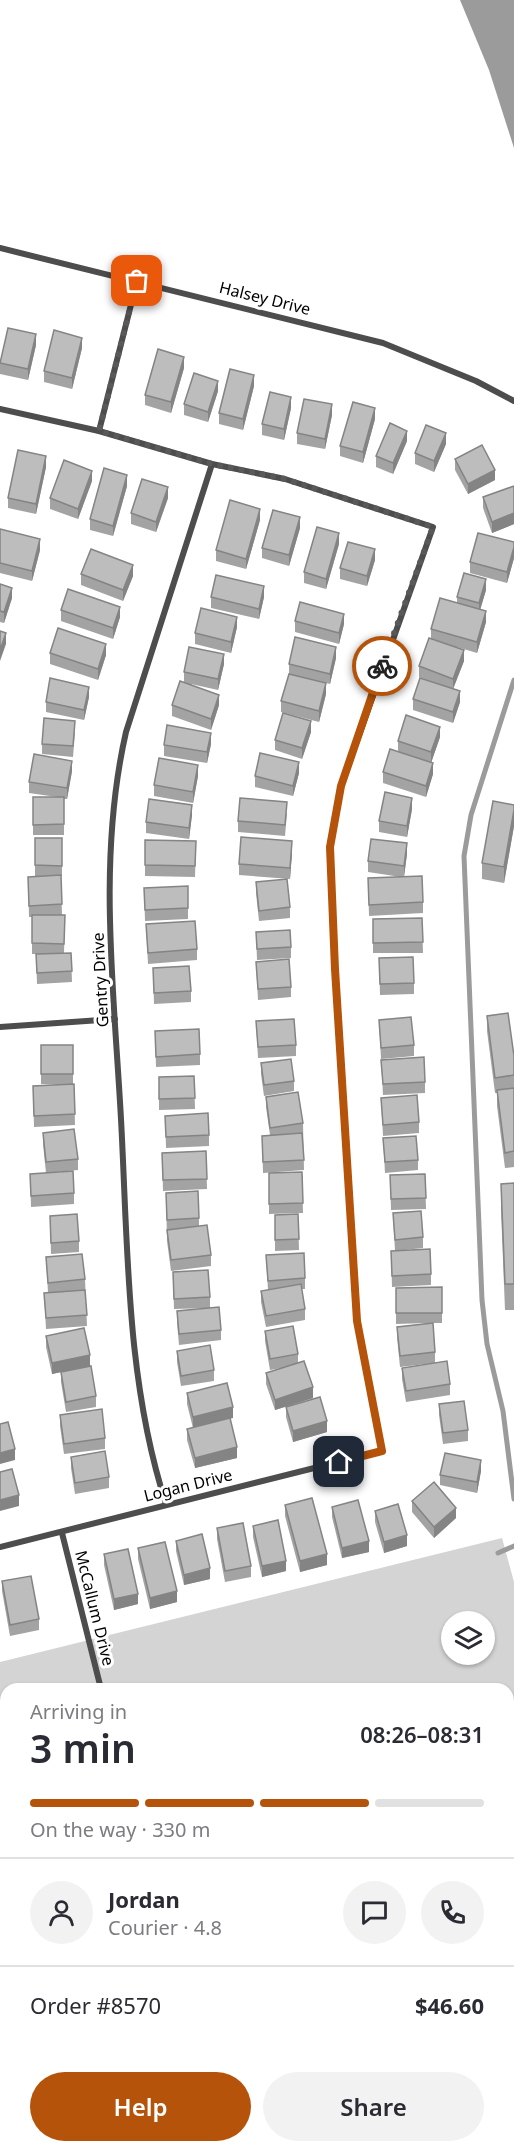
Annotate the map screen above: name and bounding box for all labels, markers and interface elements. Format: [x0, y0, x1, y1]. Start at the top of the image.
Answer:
pin [111, 255, 162, 306]
icon: bag [120, 264, 153, 297]
street label: Halsey Drive [217, 276, 313, 320]
courier [352, 636, 412, 696]
icon: bike [366, 650, 399, 683]
street label: Gentry Drive [87, 932, 113, 1028]
pin [313, 1436, 364, 1487]
icon: home [322, 1445, 355, 1478]
street label: Logan Drive [141, 1463, 235, 1507]
street label: McCallum Drive [70, 1548, 120, 1668]
map controls [441, 1611, 495, 1665]
button: layers [441, 1611, 495, 1665]
text: Arriving in [30, 1698, 127, 1725]
text: 08:26–08:31 [360, 1719, 484, 1749]
text: 3 min [30, 1721, 136, 1774]
text: On the way · 330 m [30, 1816, 210, 1843]
button: person [30, 1881, 93, 1944]
button: chat [343, 1881, 406, 1944]
button: phone [421, 1881, 484, 1944]
text: Jordan [108, 1884, 180, 1914]
text: Courier · 4.8 [108, 1914, 222, 1941]
text: Order #8570 [30, 1990, 161, 2020]
text: $46.60 [415, 1990, 484, 2020]
button: Help [30, 2072, 251, 2141]
button: Share [263, 2072, 484, 2141]

